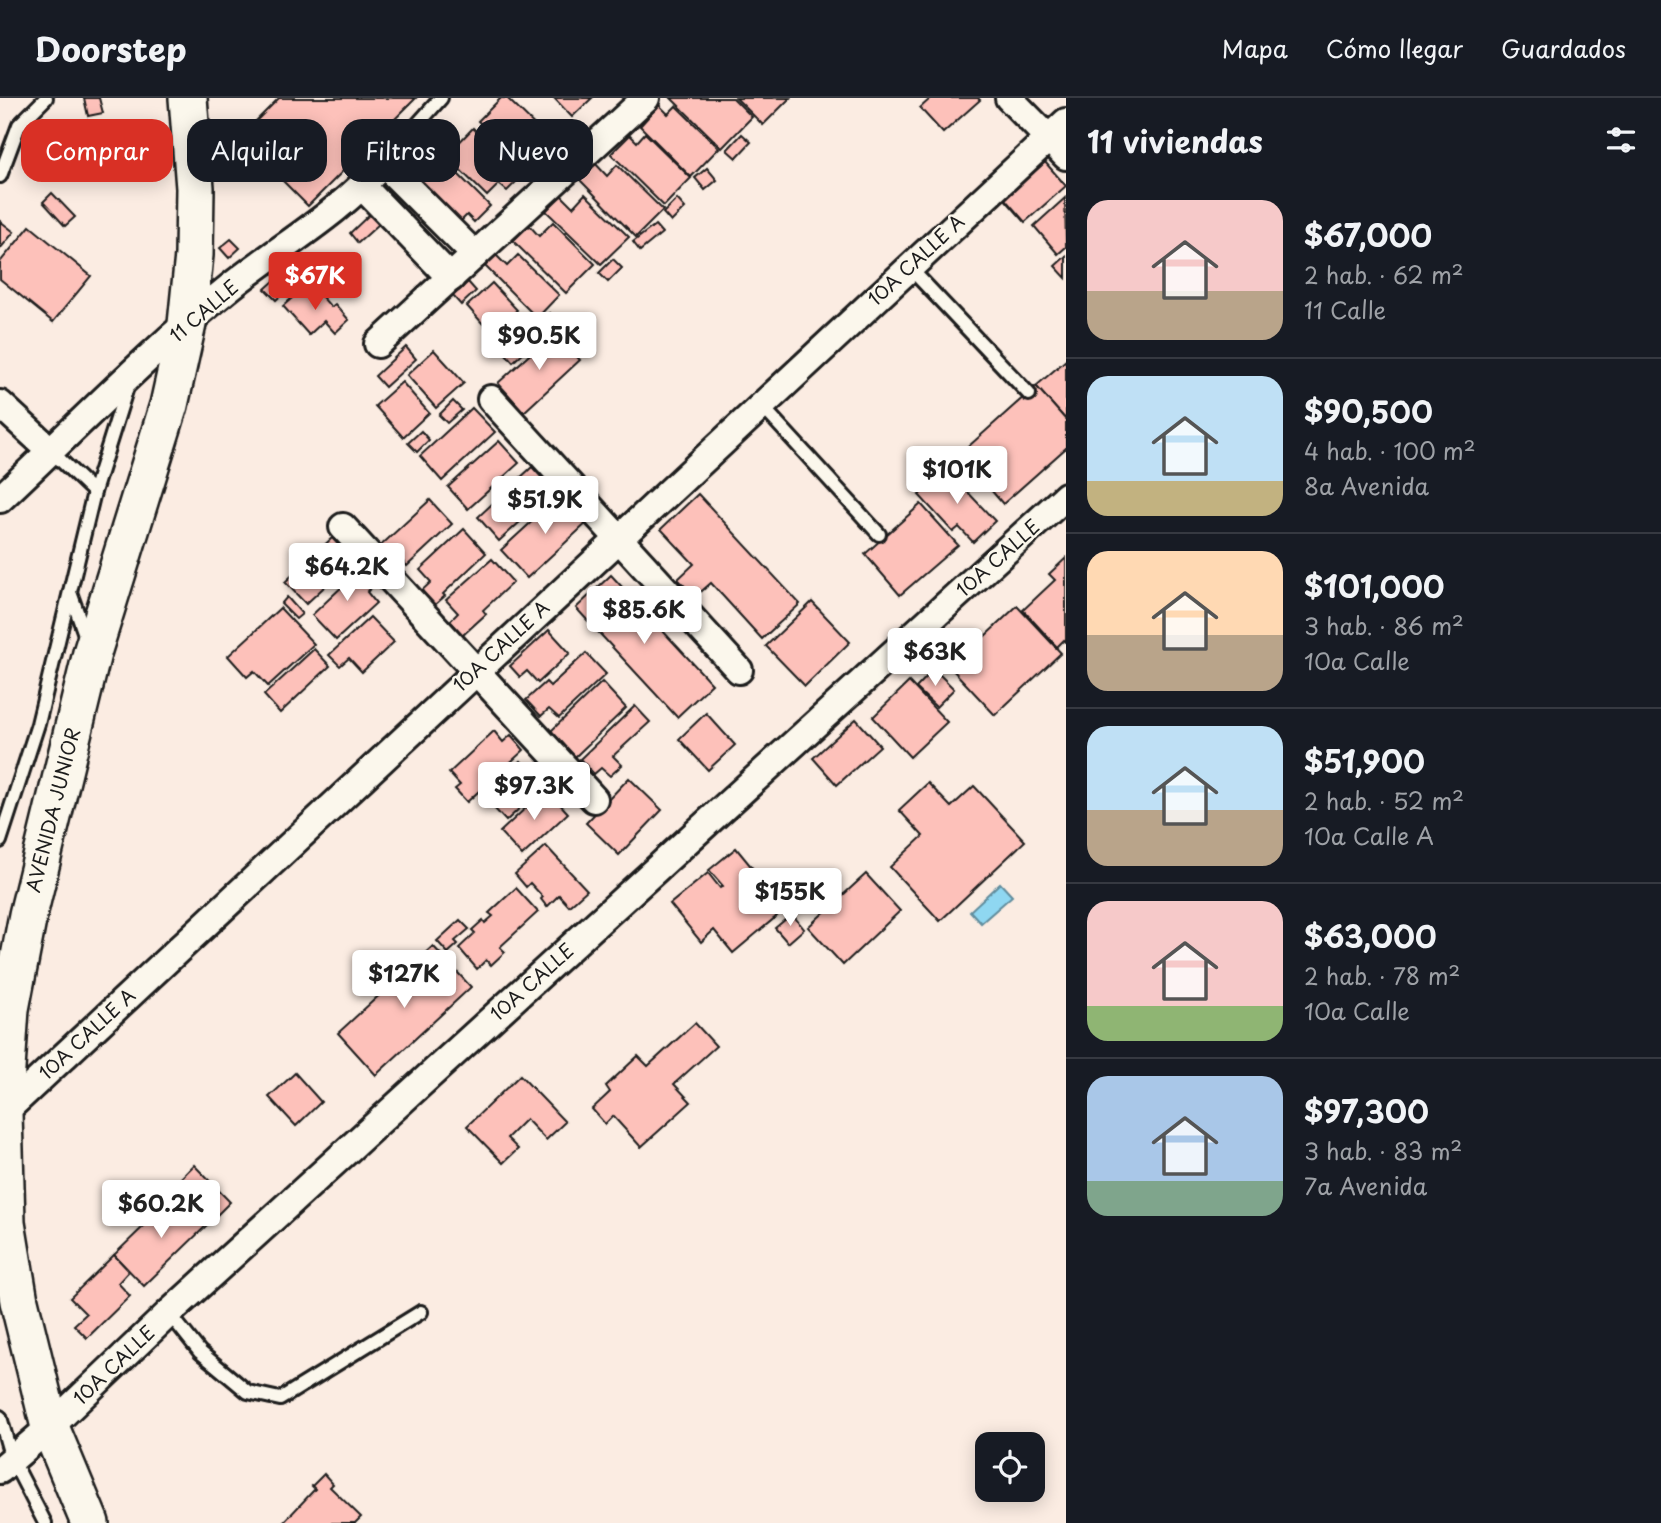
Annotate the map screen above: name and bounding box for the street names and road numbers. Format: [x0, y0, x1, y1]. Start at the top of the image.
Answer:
street label: 10A CALLE A [861, 207, 970, 311]
street label: 11 CALLE [163, 272, 244, 348]
street label: 10A CALLE [949, 512, 1045, 602]
street label: 10A CALLE A [446, 593, 555, 697]
street label: AVENIDA JUNIOR [18, 724, 86, 895]
street label: 10A CALLE [483, 936, 579, 1026]
street label: 10A CALLE A [32, 981, 141, 1085]
street label: 10A CALLE [66, 1318, 160, 1410]

